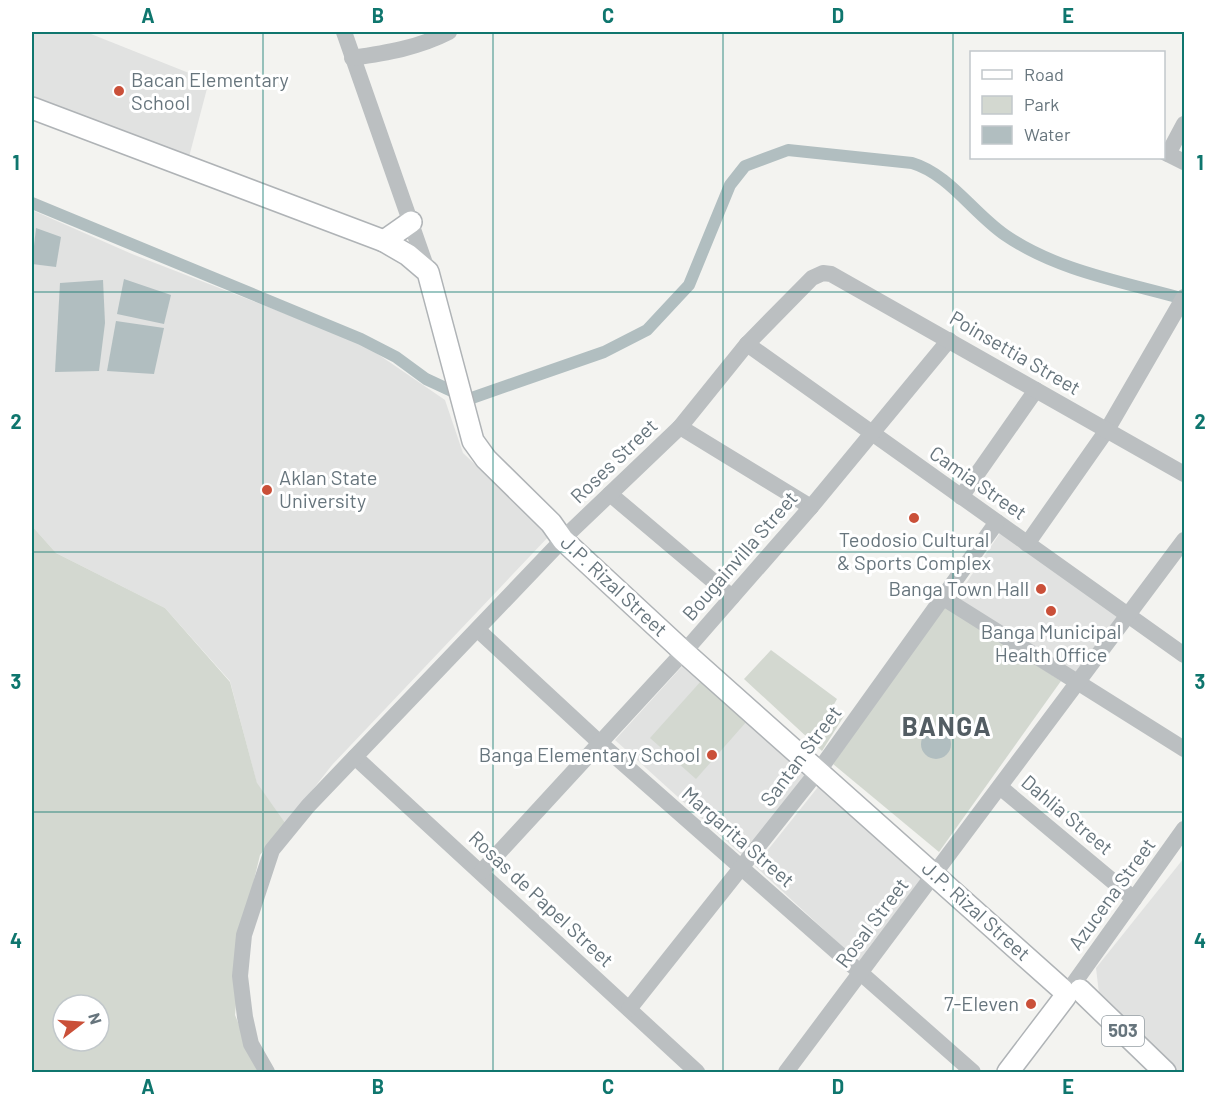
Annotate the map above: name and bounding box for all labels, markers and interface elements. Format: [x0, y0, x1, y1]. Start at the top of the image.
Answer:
text: A [141, 3, 155, 27]
text: B [372, 3, 384, 27]
text: C [602, 3, 614, 27]
text: D [832, 3, 844, 27]
text: E [1062, 3, 1074, 27]
legend [970, 51, 1165, 159]
text: Road [1024, 63, 1064, 85]
place label: Bacan Elementary School [131, 67, 289, 114]
marker: Bacan Elementary School [112, 84, 126, 98]
text: Park [1024, 93, 1059, 115]
text: Water [1024, 123, 1071, 145]
text: 1 [12, 150, 20, 174]
text: 1 [1196, 150, 1204, 174]
street label: Poinsettia Street [946, 305, 1085, 399]
text: 2 [10, 409, 22, 433]
text: 2 [1194, 409, 1206, 433]
street label: Roses Street [565, 413, 662, 508]
street label: Camia Street [926, 440, 1032, 524]
place label: Aklan State University [279, 465, 378, 512]
marker: Aklan State University [260, 483, 274, 497]
street label: Bougainvilla Street [677, 486, 802, 625]
marker: Teodosio Cultural & Sports Complex [907, 511, 921, 525]
place label: Teodosio Cultural & Sports Complex [837, 527, 992, 574]
street label: J.P. Rizal Street [556, 530, 673, 641]
place label: Banga Town Hall [888, 576, 1029, 600]
marker: Banga Town Hall [1034, 582, 1048, 596]
marker: Banga Municipal Health Office [1044, 604, 1058, 618]
place label: Banga Municipal Health Office [981, 619, 1121, 666]
text: 3 [11, 669, 21, 693]
text: 3 [1195, 669, 1205, 693]
street label: Santan Street [755, 700, 846, 810]
district label: BANGA [902, 710, 992, 741]
place label: Banga Elementary School [479, 742, 700, 766]
marker: Banga Elementary School [705, 748, 719, 762]
street label: Dahlia Street [1017, 769, 1118, 859]
street label: Margarita Street [678, 781, 800, 892]
street label: Rosas de Papel Street [464, 825, 619, 971]
street label: Azucena Street [1063, 833, 1160, 954]
street label: J.P. Rizal Street [918, 855, 1036, 965]
street label: Rosal Street [830, 873, 913, 972]
text: 4 [10, 928, 22, 952]
text: 4 [1194, 928, 1206, 952]
place label: 7-Eleven [944, 991, 1019, 1015]
north arrow [51, 993, 111, 1053]
marker: 7-Eleven [1024, 997, 1038, 1011]
text: N [85, 1011, 106, 1026]
road number: 503 [1102, 1016, 1144, 1046]
text: A [141, 1074, 155, 1098]
text: B [372, 1074, 384, 1098]
text: C [602, 1074, 614, 1098]
text: D [832, 1074, 844, 1098]
text: E [1062, 1074, 1074, 1098]

